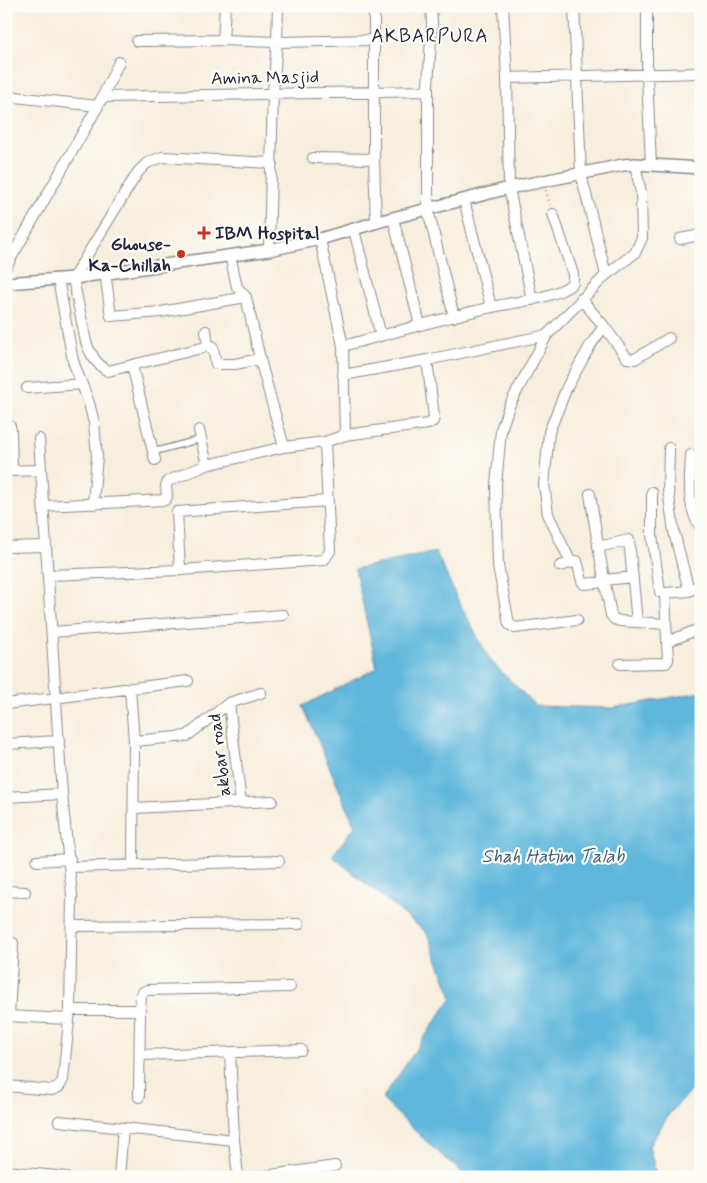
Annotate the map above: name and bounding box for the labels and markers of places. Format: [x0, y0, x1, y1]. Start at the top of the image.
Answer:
place label: IBM Hospital [215, 222, 320, 246]
marker: IBM Hospital [197, 226, 211, 240]
place label: Ghouse- Ka-Chillah [88, 233, 171, 278]
marker: Ghouse- Ka-Chillah [175, 248, 187, 260]

